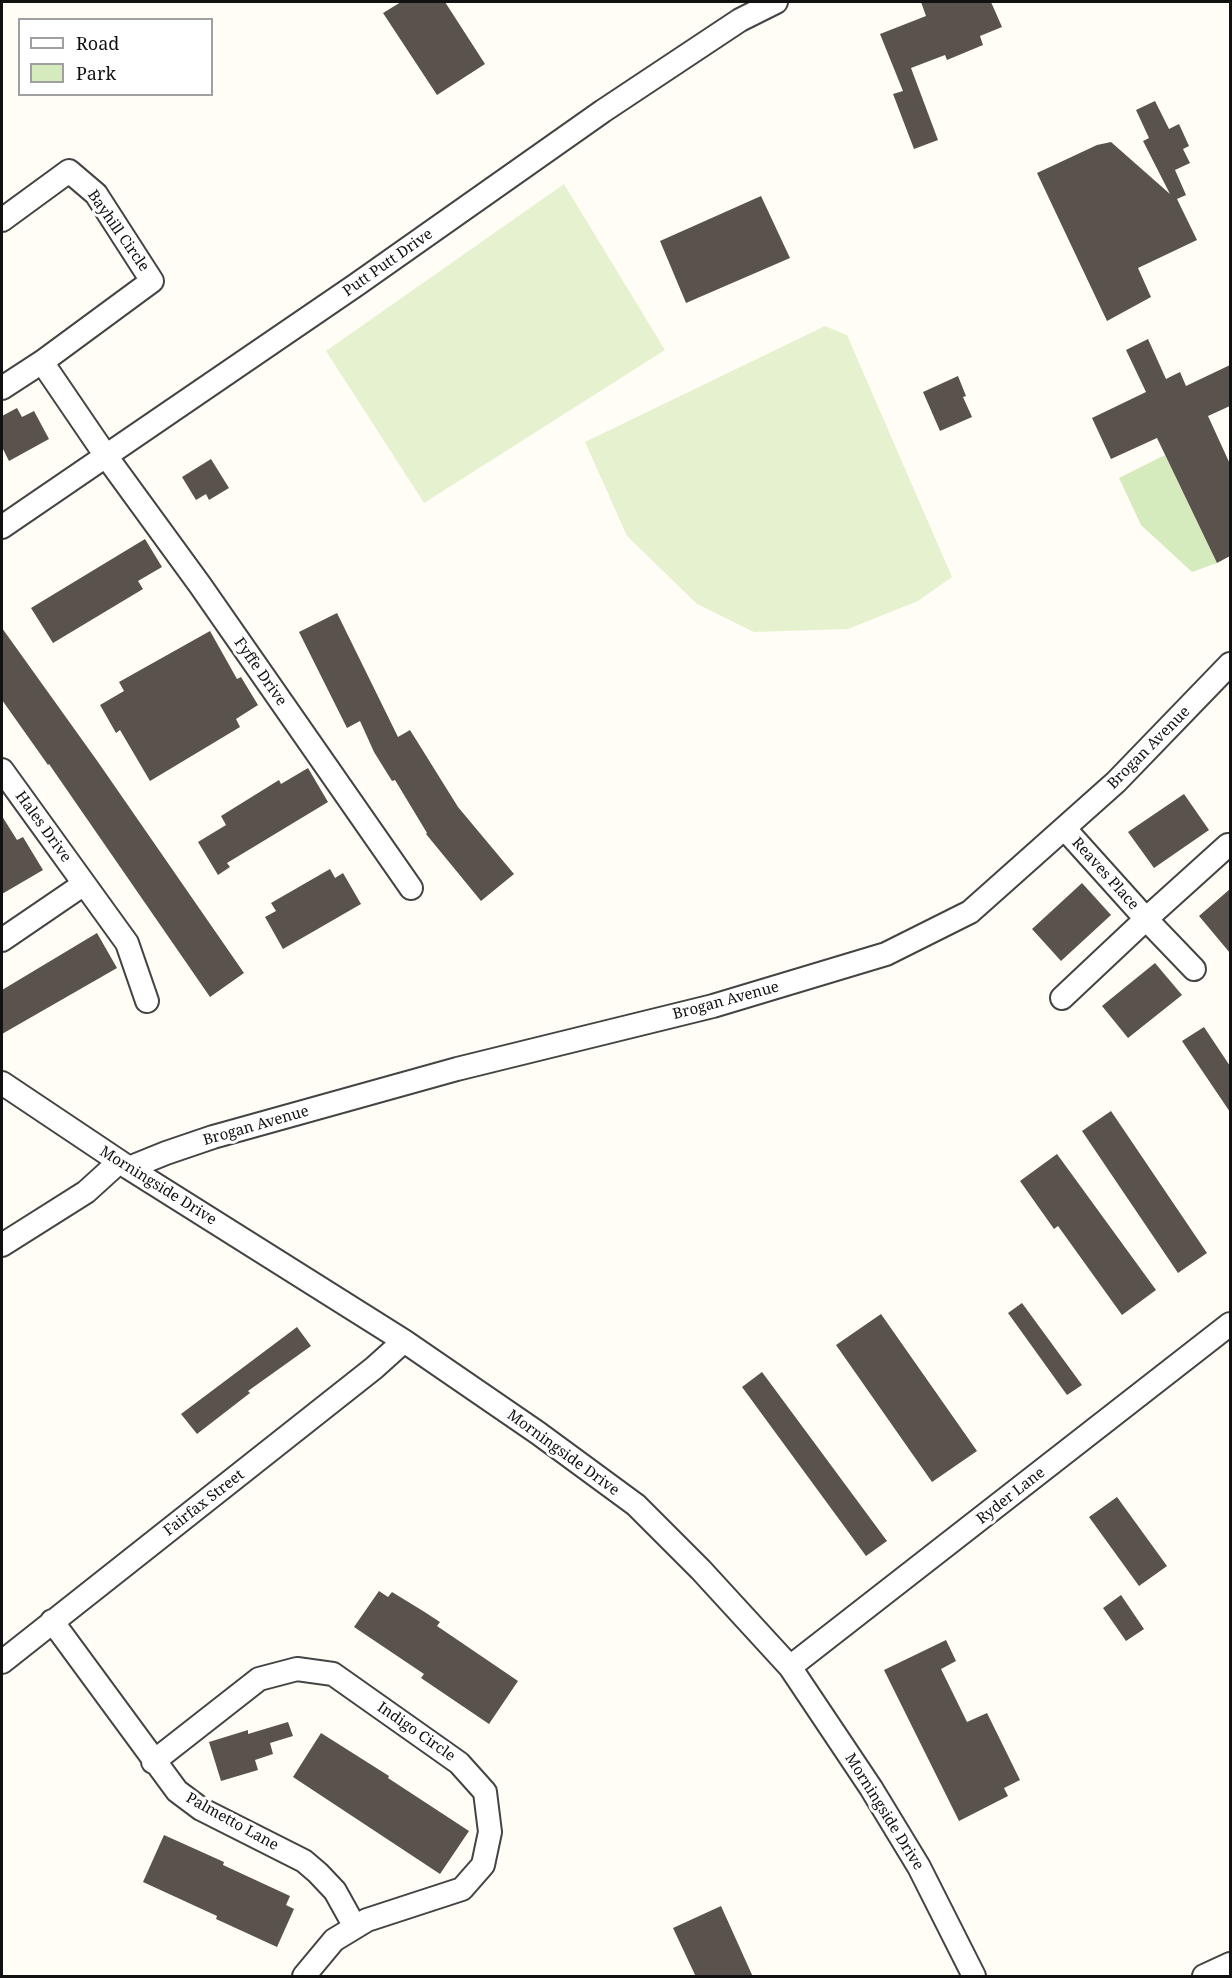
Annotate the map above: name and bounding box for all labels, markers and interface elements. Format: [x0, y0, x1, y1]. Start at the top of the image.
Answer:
legend [18, 18, 213, 96]
text: Road [76, 31, 119, 55]
text: Park [76, 61, 116, 85]
street label: Bayhill Circle [83, 187, 153, 275]
street label: Putt Putt Drive [340, 225, 436, 301]
street label: Fyffe Drive [230, 634, 290, 710]
street label: Brogan Avenue [1104, 703, 1194, 793]
street label: Hales Drive [11, 788, 75, 866]
street label: Reaves Place [1068, 834, 1142, 914]
street label: Brogan Avenue [671, 978, 781, 1024]
street label: Brogan Avenue [201, 1102, 311, 1150]
street label: Morningside Drive [96, 1143, 220, 1229]
street label: Morningside Drive [503, 1406, 623, 1500]
street label: Ryder Lane [973, 1464, 1049, 1528]
street label: Fairfax Street [160, 1466, 248, 1540]
street label: Indigo Circle [374, 1699, 458, 1765]
street label: Morningside Drive [841, 1750, 927, 1874]
street label: Palmetto Lane [183, 1789, 281, 1855]

